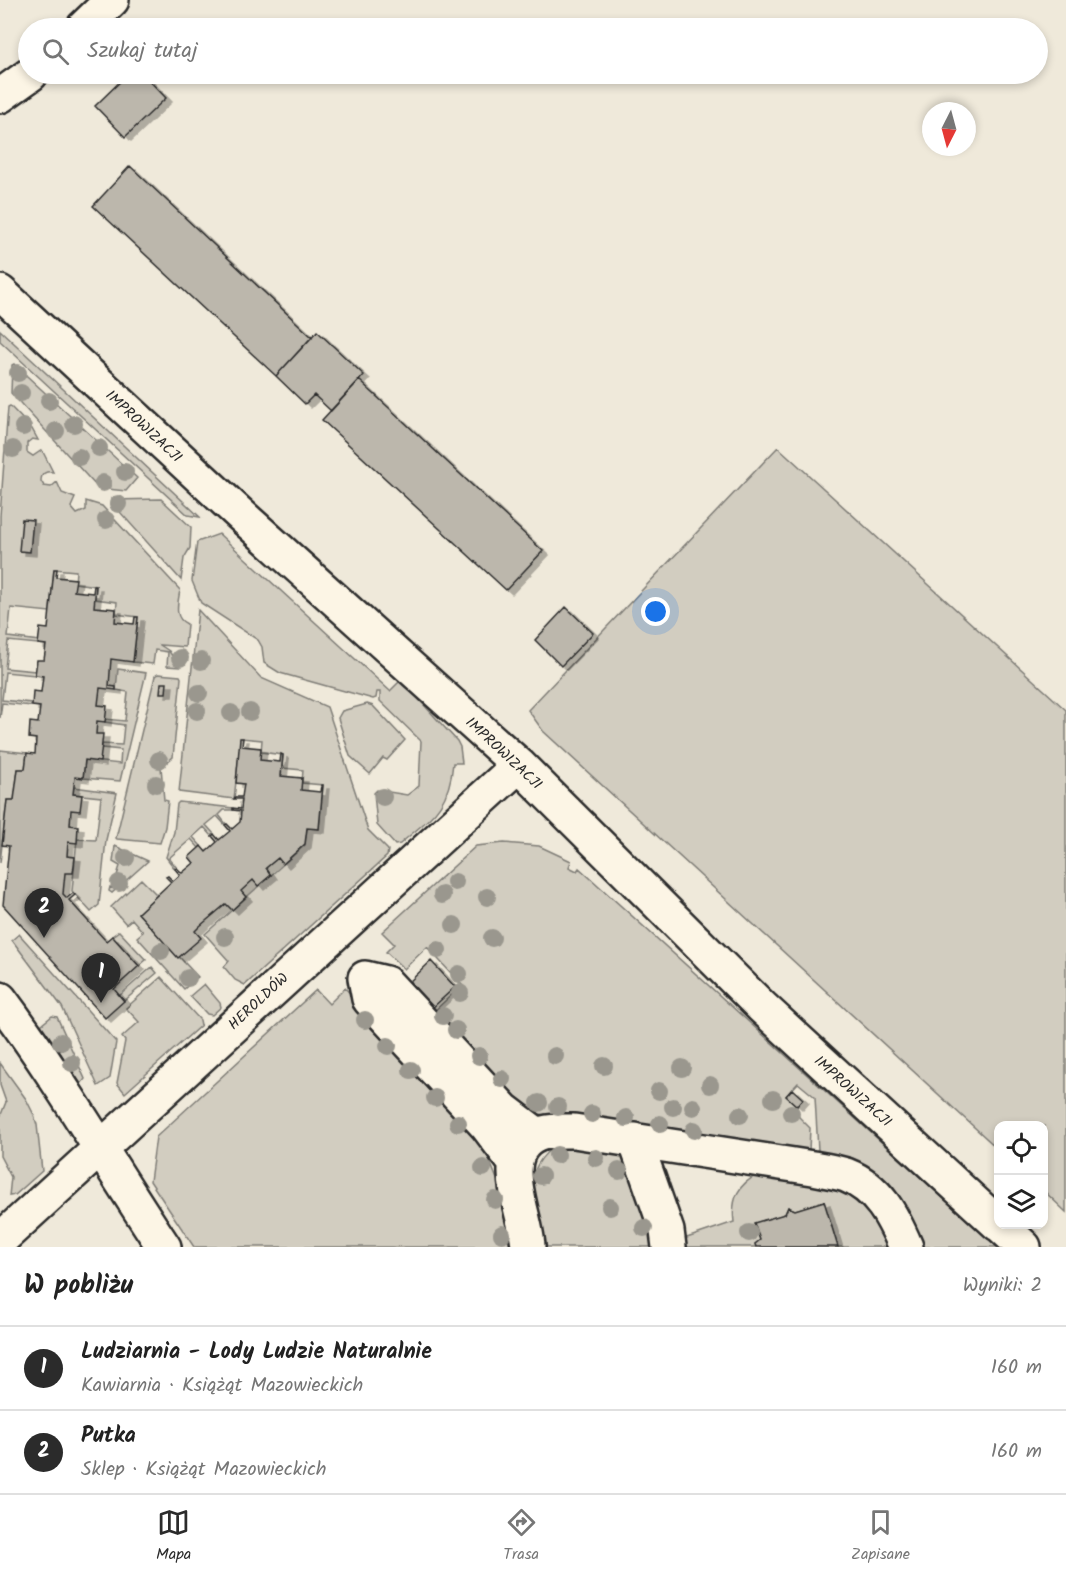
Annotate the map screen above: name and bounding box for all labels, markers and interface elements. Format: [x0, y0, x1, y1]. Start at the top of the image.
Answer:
search box [18, 18, 1048, 84]
text: Szukaj tutaj [87, 34, 198, 69]
icon: search [39, 35, 72, 68]
north arrow [922, 102, 976, 156]
street label: IMPROWIZACJI [99, 385, 188, 469]
your location [641, 597, 670, 626]
street label: IMPROWIZACJI [459, 712, 548, 796]
pin: 2 [24, 888, 63, 938]
pin: 1 [82, 954, 120, 1003]
street label: HEROLDÓW [223, 967, 295, 1036]
street label: IMPROWIZACJI [808, 1050, 897, 1134]
map controls [994, 1121, 1048, 1229]
button: locate [994, 1121, 1048, 1175]
button: layers [994, 1175, 1048, 1229]
text: W pobliżu [24, 1265, 133, 1307]
text: Wyniki: 2 [963, 1270, 1042, 1302]
text: Ludziarnia - Lody Ludzie Naturalnie [81, 1335, 432, 1370]
text: 1 [40, 1352, 47, 1384]
text: 160 m [991, 1352, 1042, 1384]
text: Kawiarnia · Książąt Mazowieckich [81, 1370, 363, 1402]
text: Putka [81, 1419, 136, 1454]
text: 2 [38, 1436, 49, 1468]
text: 160 m [991, 1436, 1042, 1468]
text: Sklep · Książąt Mazowieckich [81, 1454, 327, 1486]
tab: Mapa [156, 1506, 191, 1567]
tab: Trasa [503, 1506, 539, 1567]
tab: Zapisane [851, 1506, 910, 1567]

